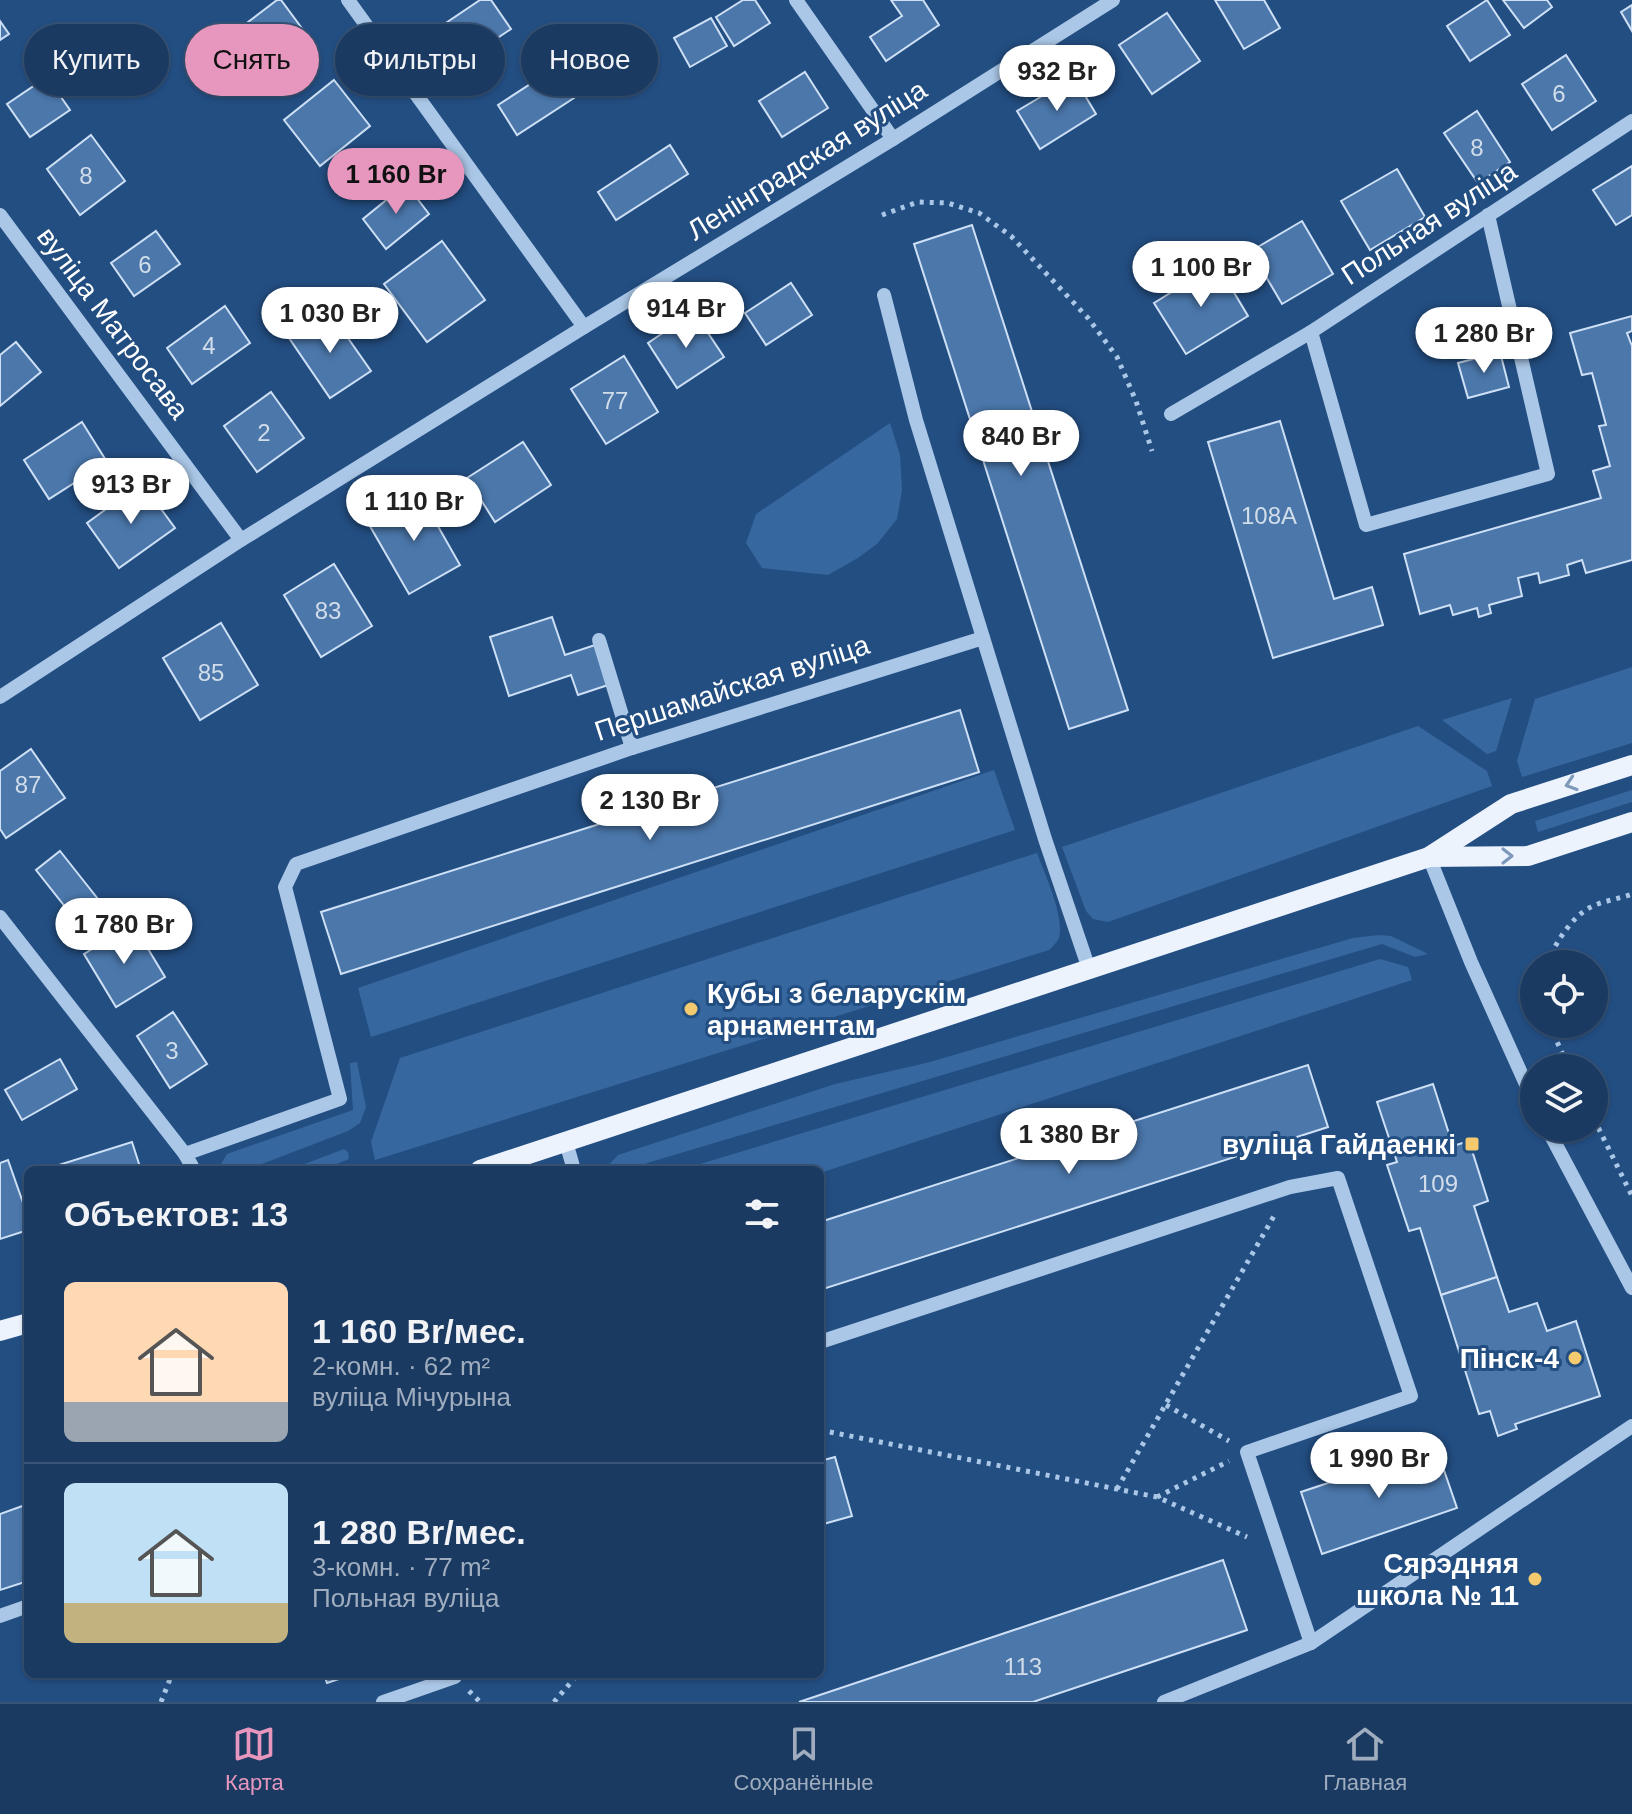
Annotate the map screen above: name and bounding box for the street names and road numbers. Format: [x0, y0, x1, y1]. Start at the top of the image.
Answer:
street label: Ленінградская вуліца [682, 74, 933, 246]
street label: Польная вуліца [1336, 155, 1522, 291]
street label: вуліца Матросава [31, 221, 195, 425]
street label: Першамайская вуліца [591, 629, 874, 747]

